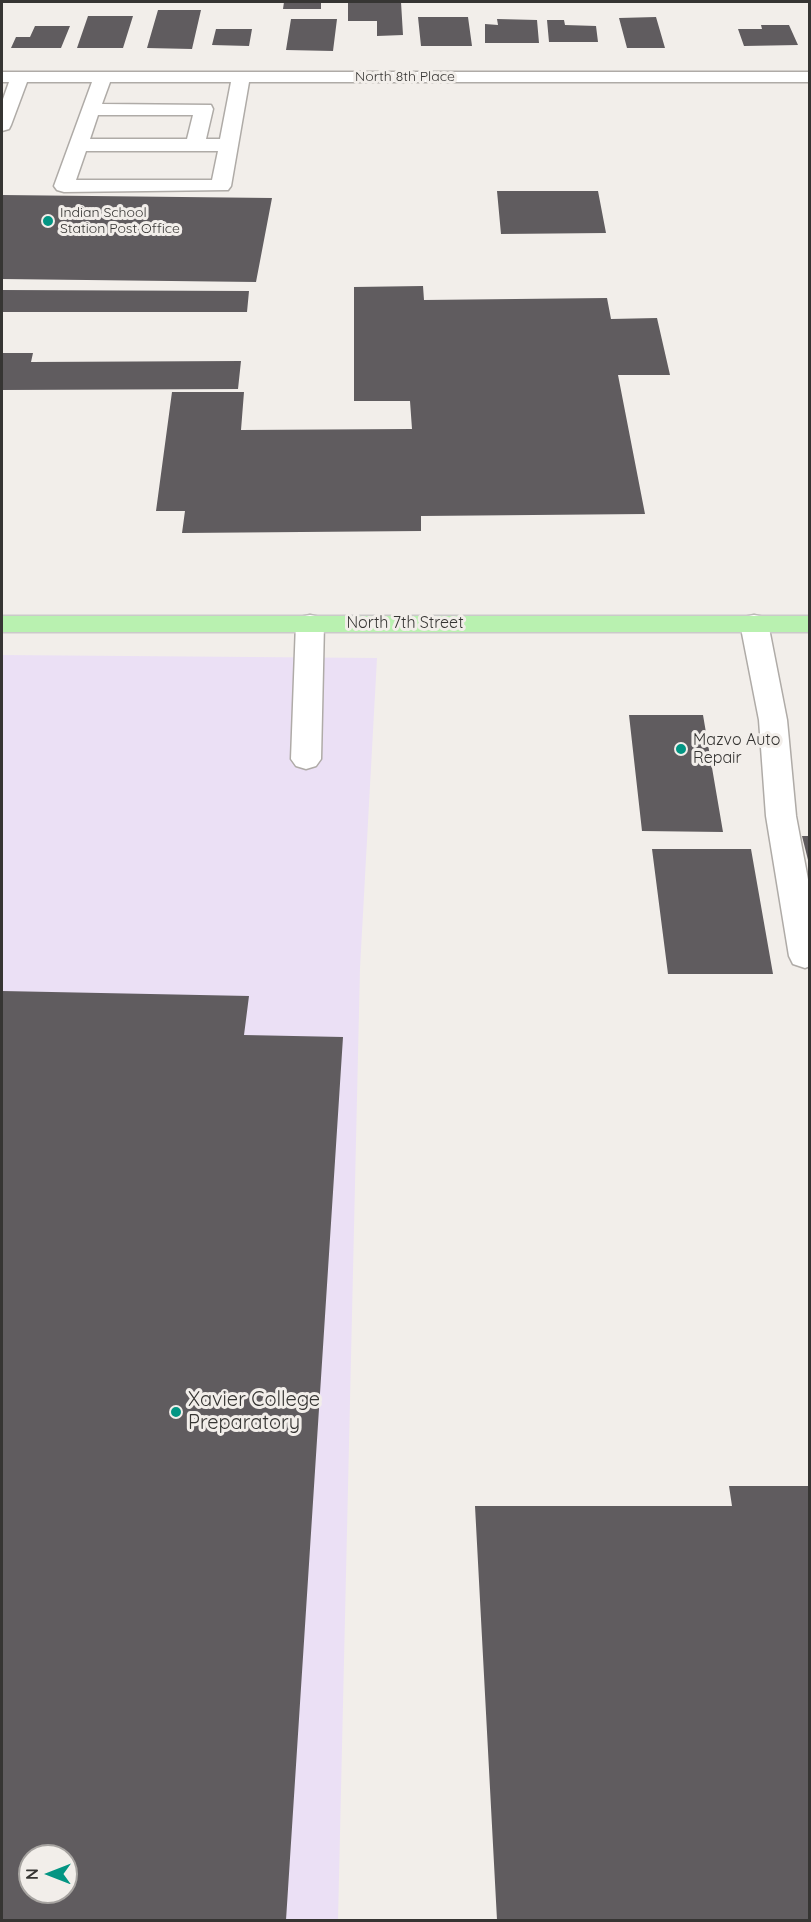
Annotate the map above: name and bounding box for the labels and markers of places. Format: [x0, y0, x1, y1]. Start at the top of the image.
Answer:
place label: Indian School Station Post Office [60, 205, 180, 238]
marker: Indian School Station Post Office [41, 214, 55, 228]
place label: Mazvo Auto Repair [693, 730, 780, 768]
marker: Mazvo Auto Repair [674, 742, 688, 756]
place label: Xavier College Preparatory [188, 1388, 320, 1435]
marker: Xavier College Preparatory [169, 1405, 183, 1419]

